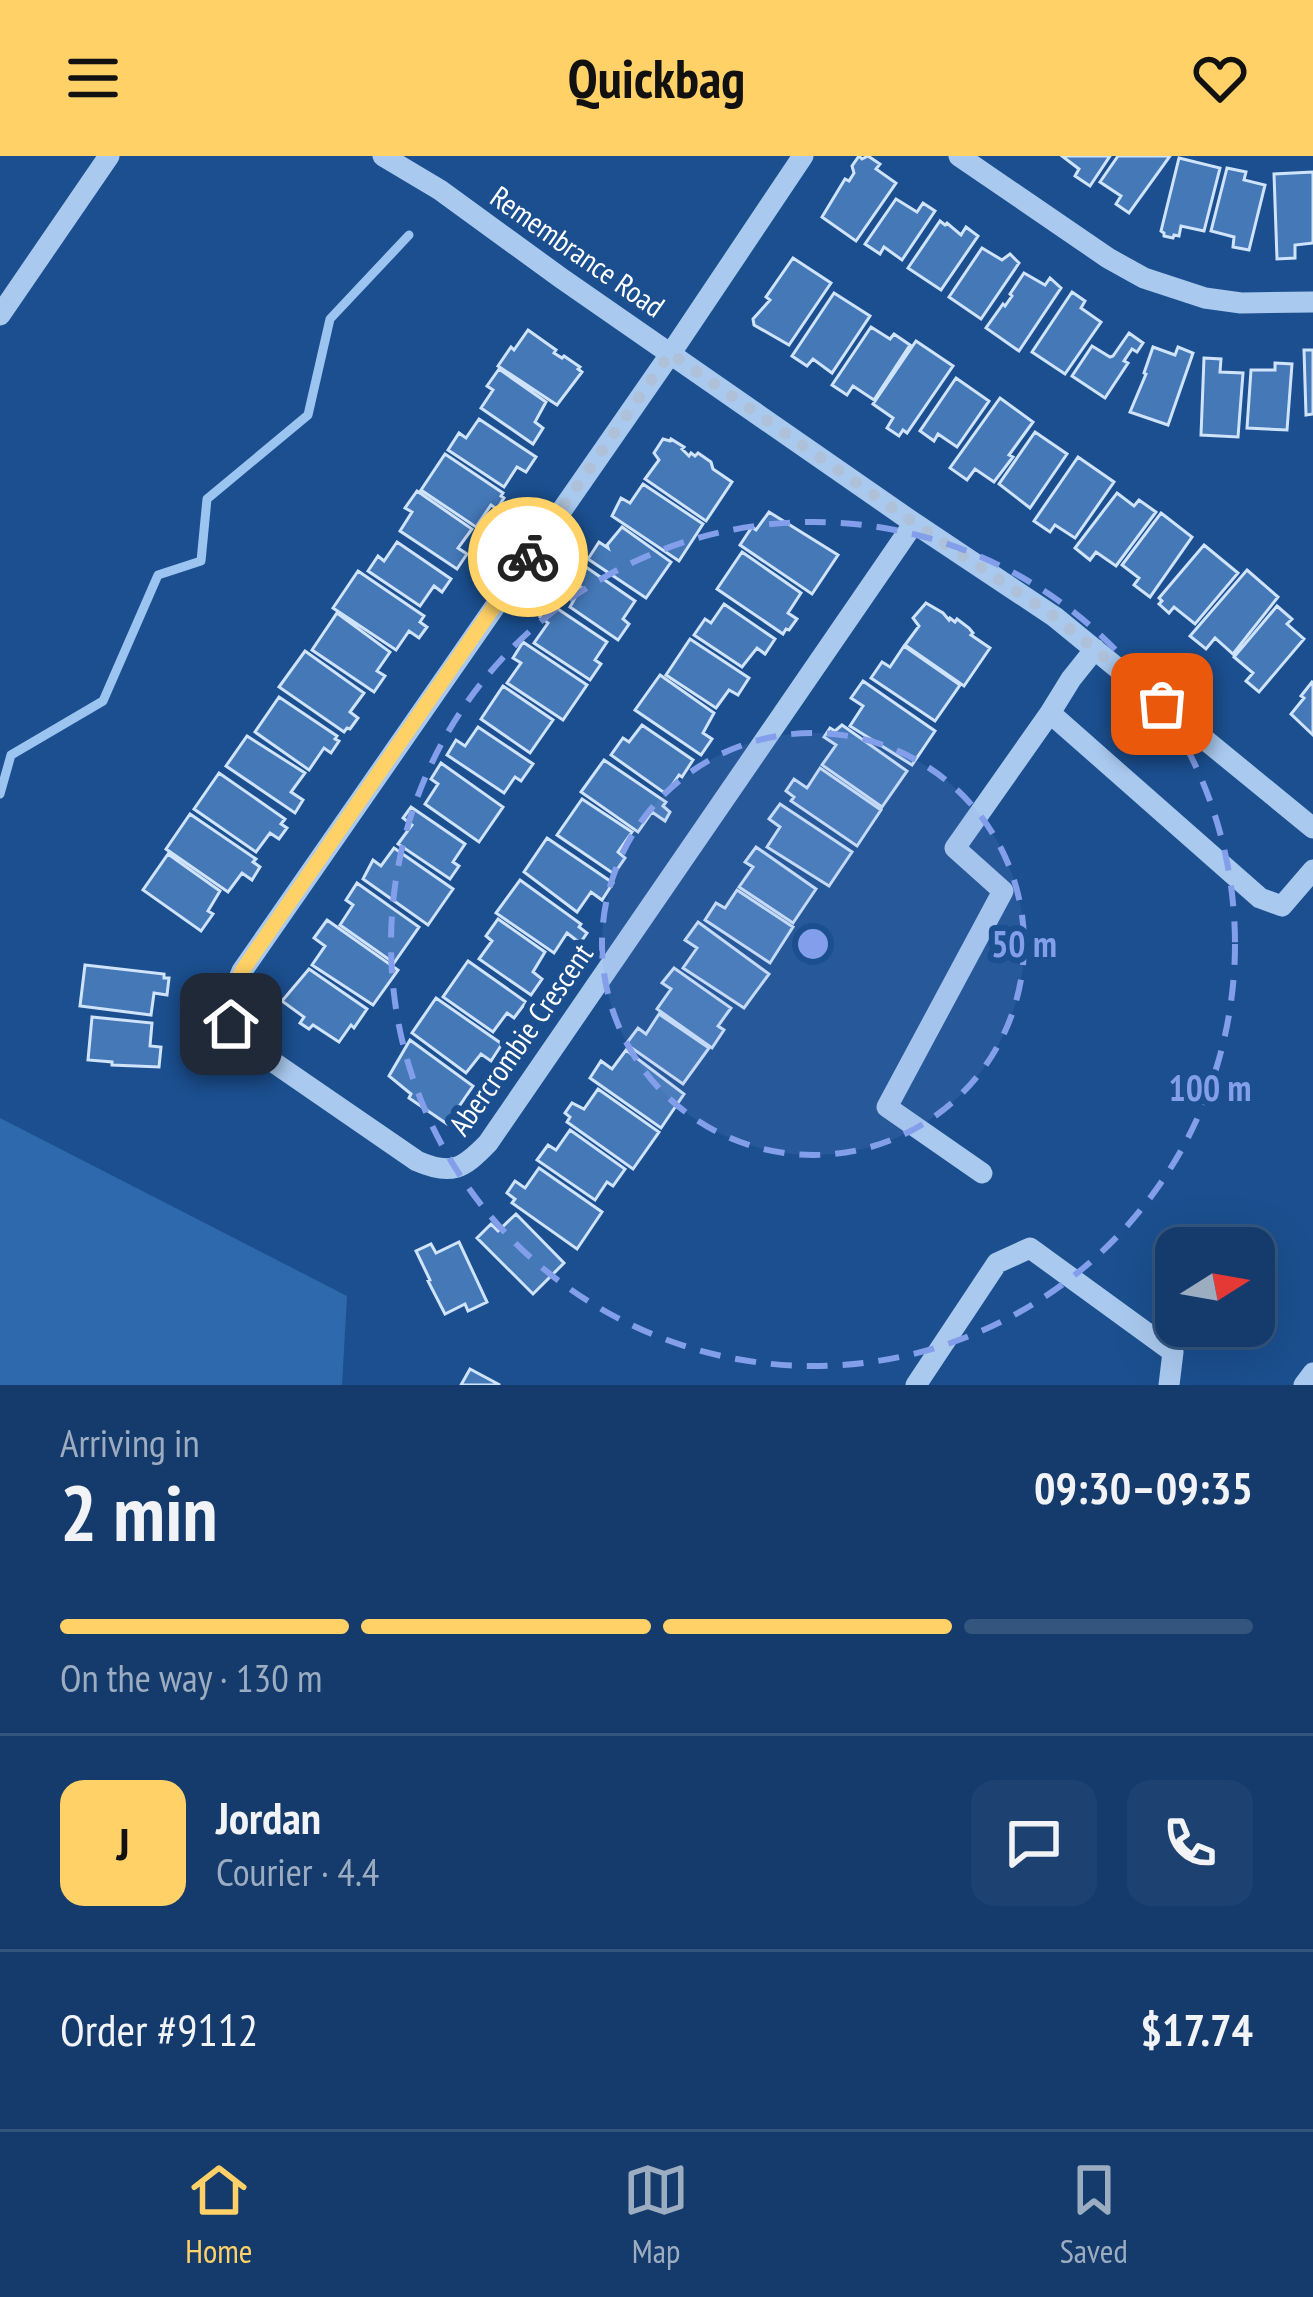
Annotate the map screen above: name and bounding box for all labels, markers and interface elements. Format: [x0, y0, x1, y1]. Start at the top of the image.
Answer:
text: Quickbag [568, 43, 745, 113]
icon: menu [60, 45, 126, 111]
icon: heart [1187, 45, 1253, 111]
street label: Remembrance Road [483, 177, 673, 325]
courier [468, 497, 588, 617]
icon: bike [495, 524, 561, 590]
pin [1111, 653, 1213, 755]
icon: bag [1129, 671, 1195, 737]
text: 50 m [991, 920, 1057, 967]
centre of rings [792, 923, 834, 965]
street label: Abercrombie Crescent [439, 935, 601, 1143]
pin [180, 973, 282, 1075]
icon: home [198, 991, 264, 1057]
text: 100 m [1169, 1064, 1251, 1111]
north arrow [1155, 1227, 1275, 1347]
map controls [1155, 1227, 1275, 1347]
text: Arriving in [60, 1417, 200, 1468]
text: 09:30–09:35 [1034, 1458, 1253, 1516]
text: 2 min [60, 1462, 218, 1563]
text: On the way · 130 m [60, 1652, 322, 1703]
button: chat [971, 1780, 1097, 1906]
button: phone [1127, 1780, 1253, 1906]
text: Jordan [216, 1788, 321, 1846]
text: J [116, 1814, 130, 1872]
text: Courier · 4.4 [216, 1846, 379, 1897]
text: Order #9112 [60, 2000, 258, 2058]
text: $17.74 [1140, 2000, 1253, 2058]
tab: Home [185, 2157, 252, 2272]
tab: Map [623, 2157, 689, 2272]
tab: Saved [1060, 2157, 1128, 2272]

